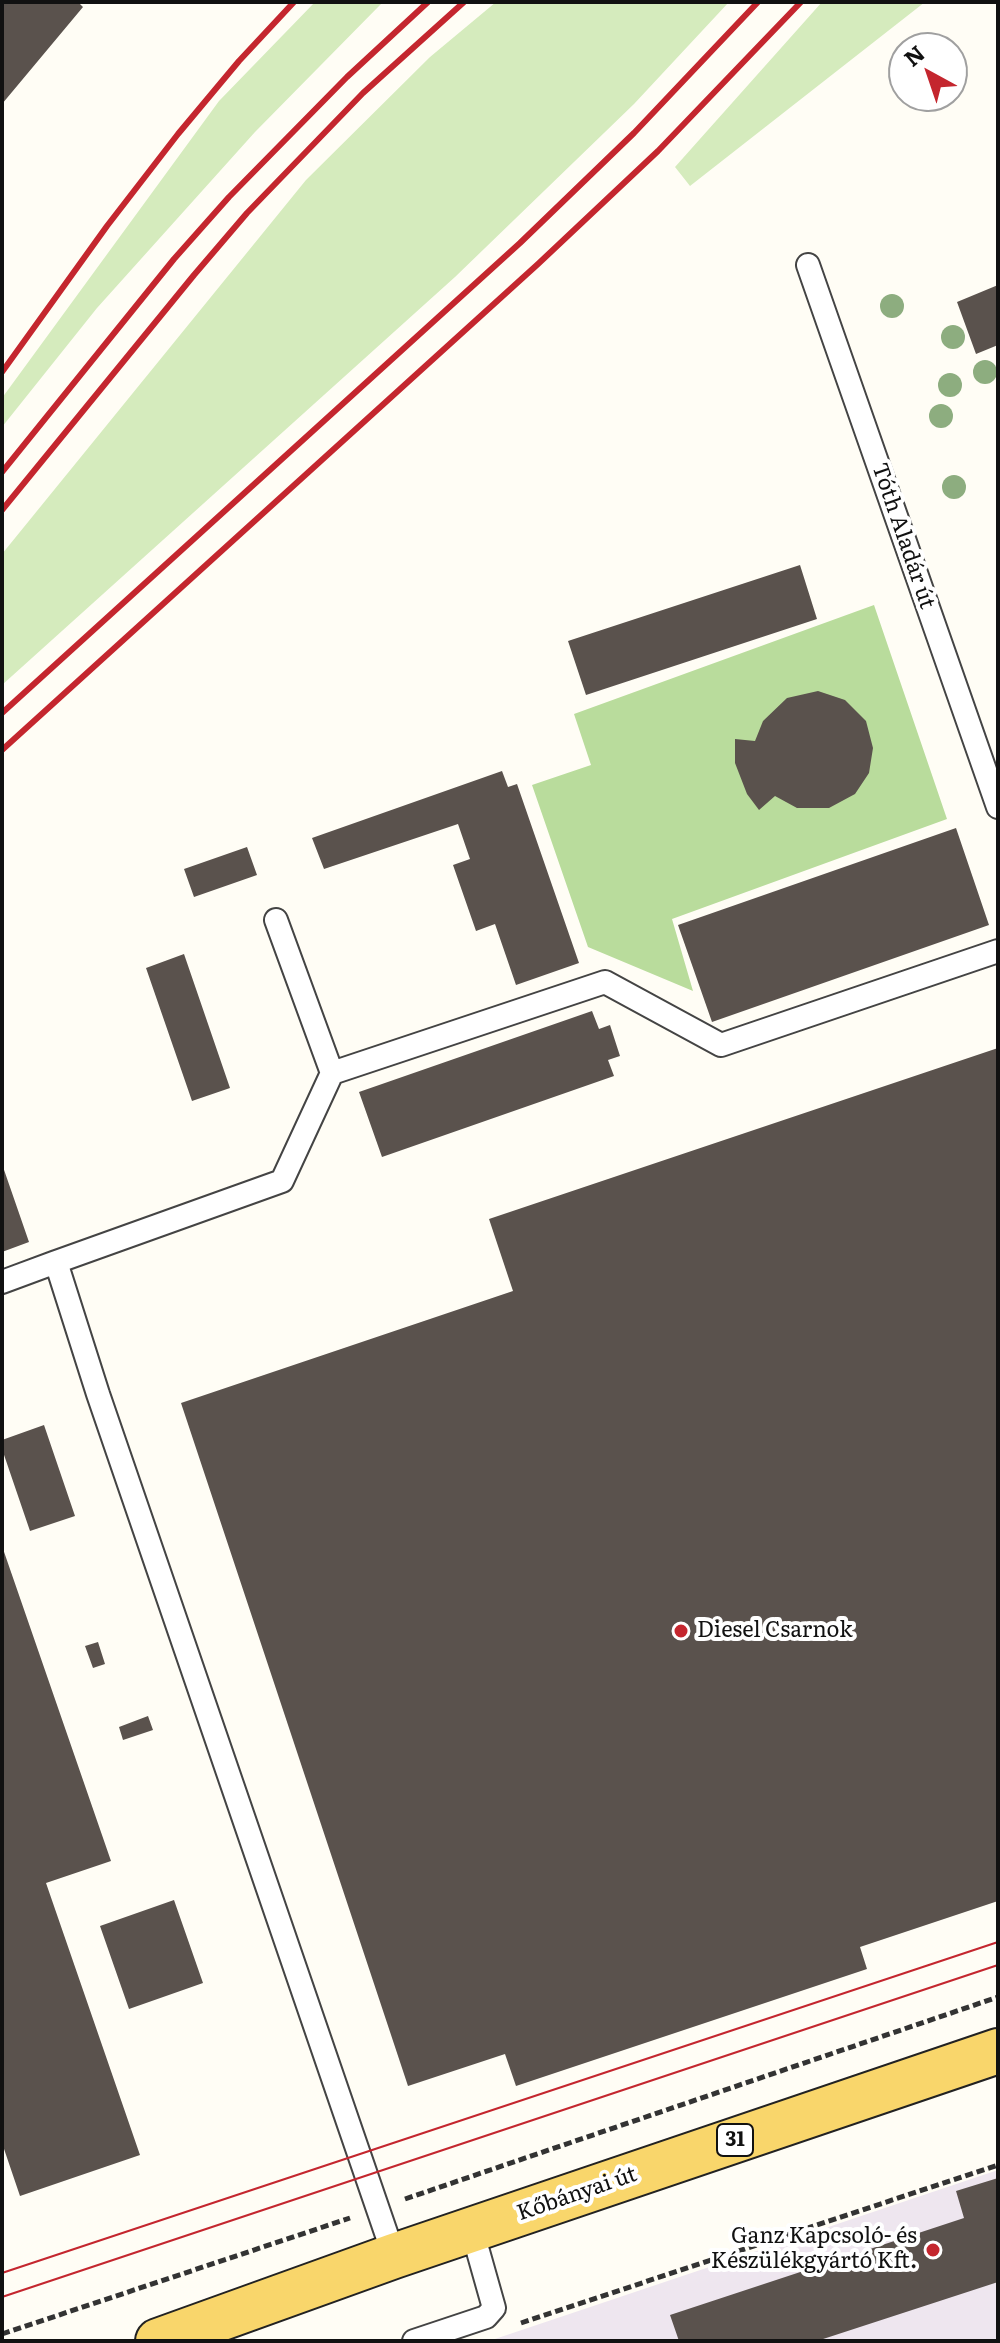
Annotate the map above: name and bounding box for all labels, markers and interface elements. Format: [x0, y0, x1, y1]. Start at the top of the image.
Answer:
north arrow [888, 32, 968, 112]
text: N [896, 36, 931, 73]
street label: Tóth Aladár út [866, 460, 940, 612]
place label: Diesel Csarnok [697, 1618, 853, 1644]
marker: Diesel Csarnok [672, 1622, 690, 1640]
road number: 31 [717, 2124, 753, 2156]
street label: Kőbányai út [514, 2161, 640, 2227]
place label: Ganz Kapcsoló- és Készülékgyártó Kft. [711, 2224, 917, 2276]
marker: Ganz Kapcsoló- és Készülékgyártó Kft. [924, 2241, 942, 2259]

